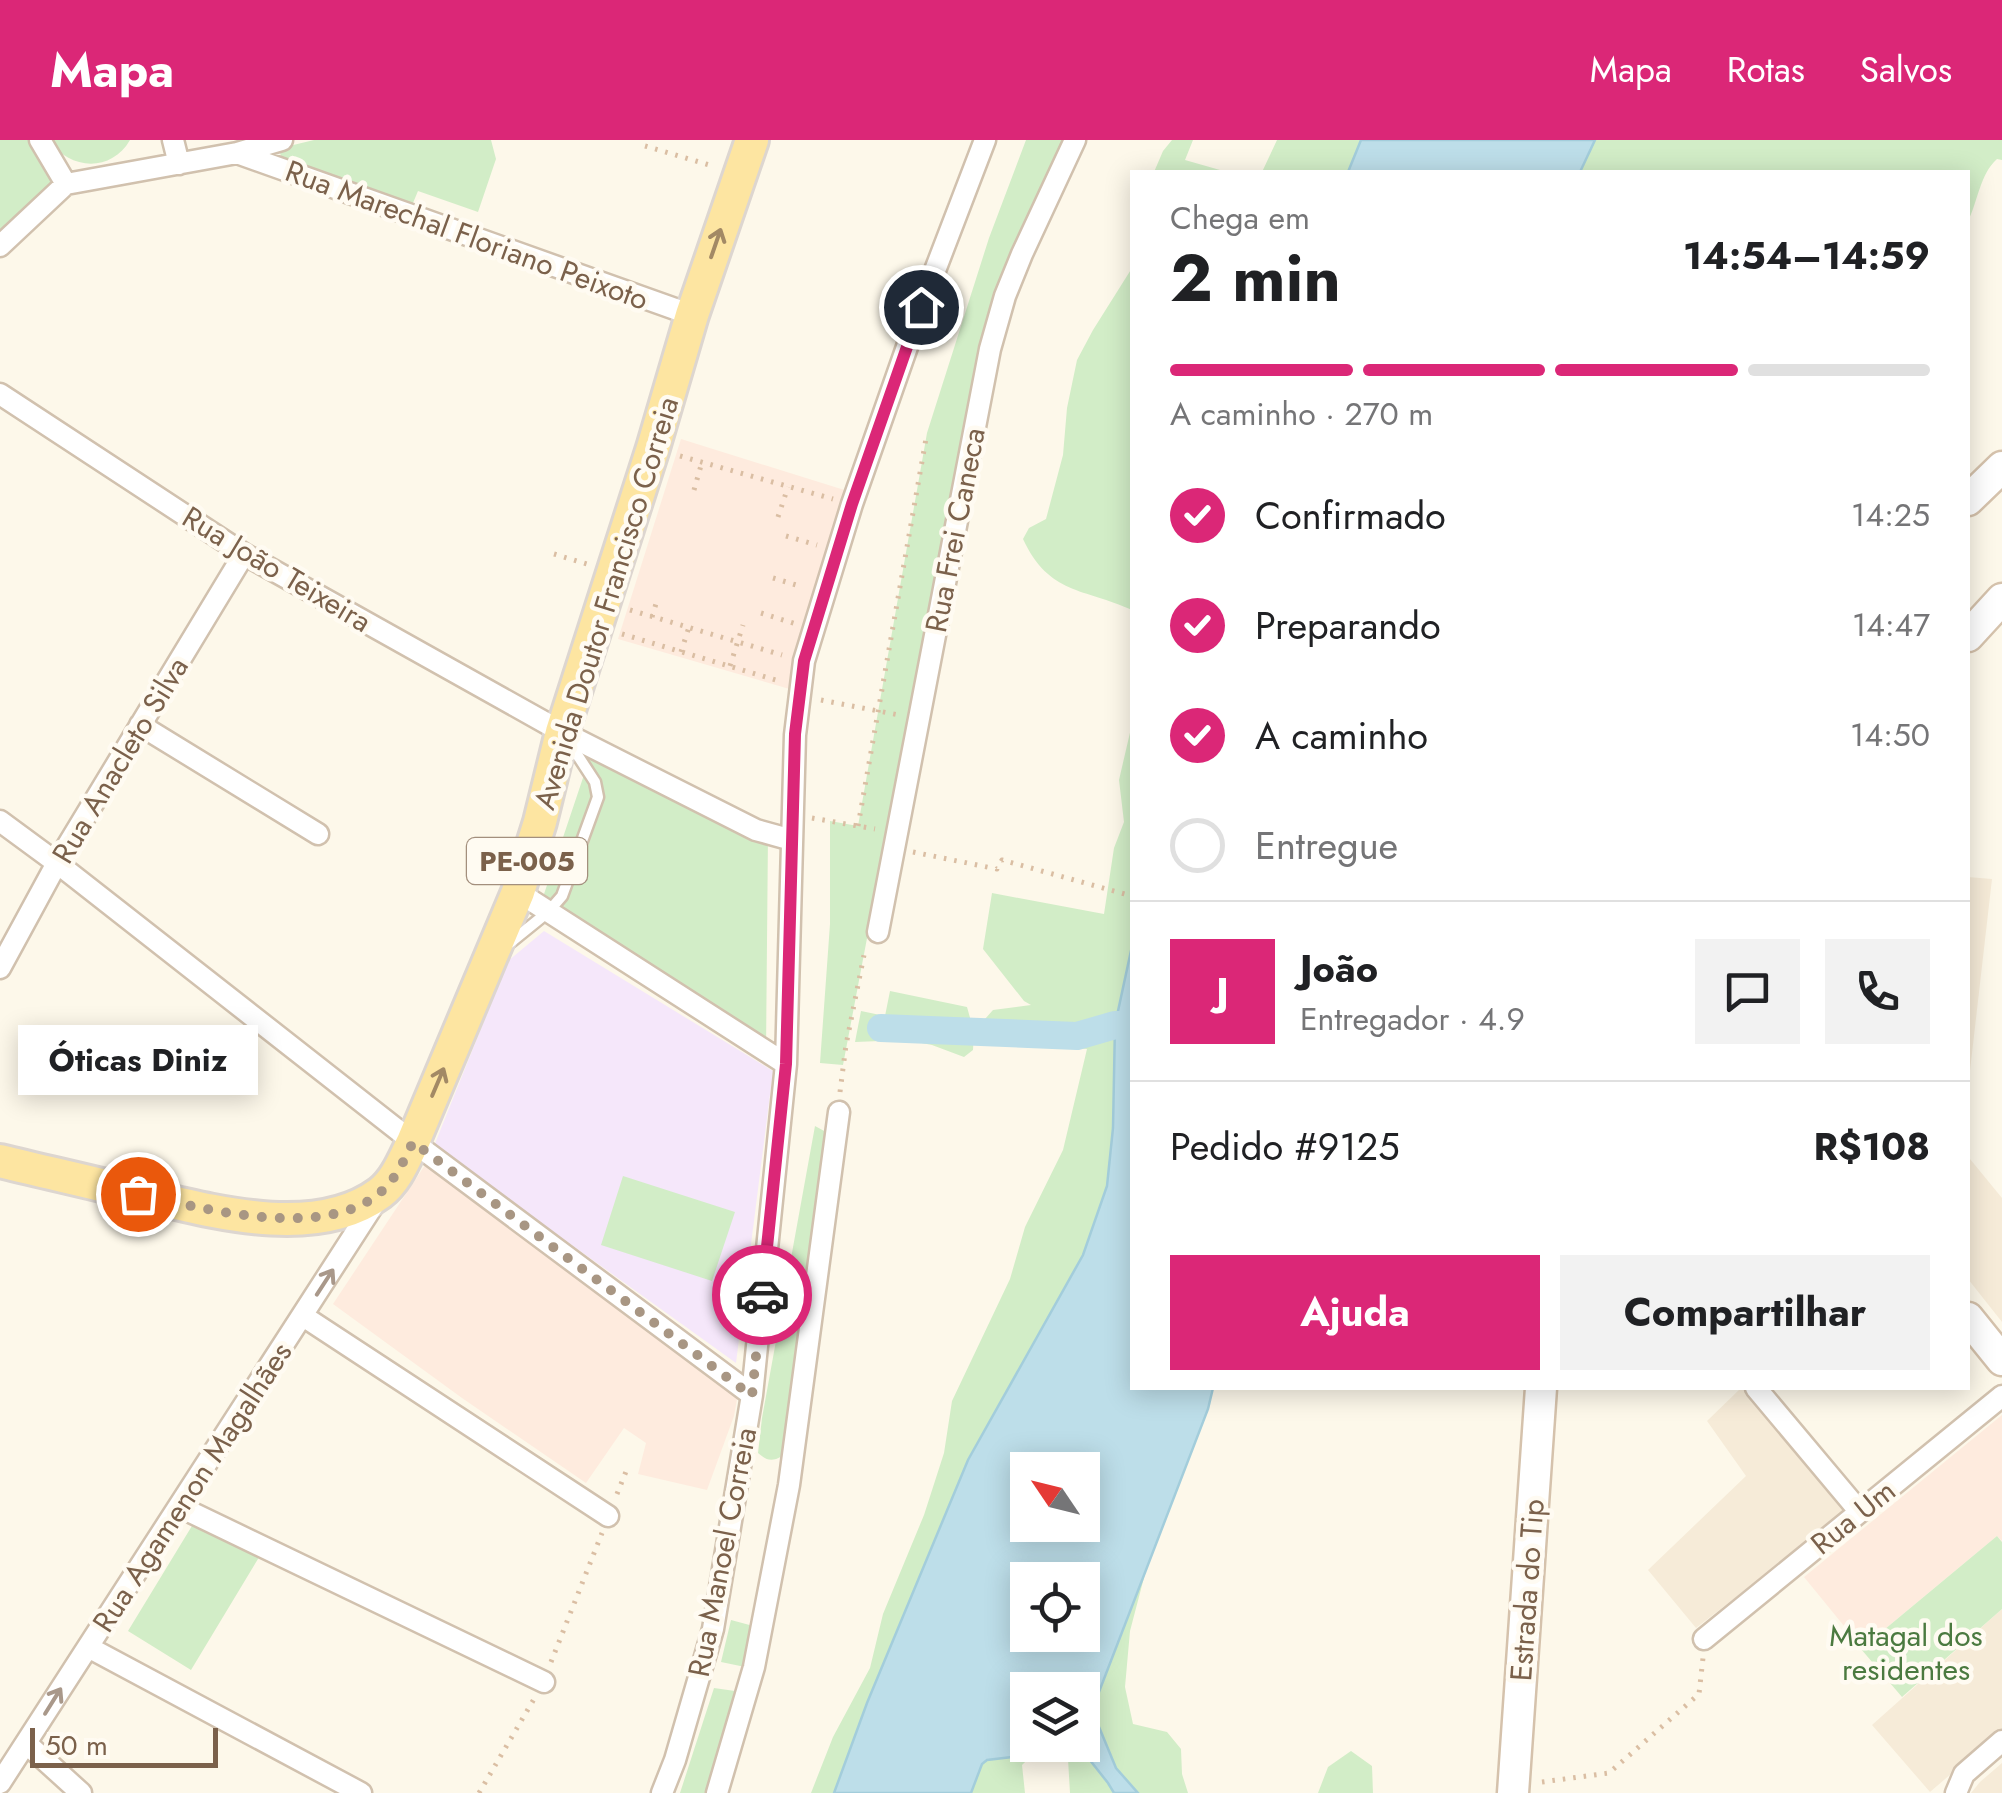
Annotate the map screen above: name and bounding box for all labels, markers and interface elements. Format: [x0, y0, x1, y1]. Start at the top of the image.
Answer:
text: Mapa [50, 36, 174, 105]
text: Mapa [1590, 45, 1672, 95]
text: Rotas [1727, 45, 1805, 95]
text: Salvos [1860, 45, 1952, 95]
street label: Rua Marechal Floriano Peixoto [280, 149, 654, 321]
text: Chega em [1170, 195, 1310, 241]
one-way arrow [709, 228, 727, 260]
text: 14:54–14:59 [1683, 228, 1930, 283]
text: 2 min [1170, 231, 1341, 325]
pin [879, 265, 964, 350]
icon: home [894, 280, 949, 335]
street label: Avenida Doutor Francisco Correia [523, 391, 689, 815]
text: A caminho · 270 m [1170, 391, 1433, 437]
street label: Rua Frei Caneca [914, 424, 996, 636]
icon: check [1170, 488, 1225, 543]
text: Confirmado [1255, 488, 1446, 543]
text: 14:25 [1851, 492, 1930, 538]
street label: Rua João Teixeira [174, 496, 380, 642]
icon: check [1170, 598, 1225, 653]
text: Preparando [1255, 598, 1441, 653]
text: 14:47 [1852, 602, 1930, 648]
street label: Rua Anacleto Silva [41, 649, 199, 871]
icon: check [1170, 708, 1225, 763]
text: A caminho [1255, 708, 1428, 763]
text: 14:50 [1850, 712, 1930, 758]
text: Entregue [1255, 818, 1398, 873]
road number: PE-005 [467, 838, 587, 884]
button: chat [1695, 939, 1800, 1044]
button: phone [1825, 939, 1930, 1044]
text: João [1300, 941, 1378, 996]
text: J [1216, 964, 1229, 1019]
text: Entregador · 4.9 [1300, 996, 1525, 1042]
callout: Óticas Diniz [18, 1024, 258, 1094]
text: Óticas Diniz [49, 1037, 227, 1083]
one-way arrow [430, 1067, 448, 1098]
text: Pedido #9125 [1170, 1119, 1400, 1174]
text: R$108 [1813, 1119, 1930, 1174]
pin [96, 1152, 181, 1237]
icon: bag [111, 1167, 166, 1222]
courier [712, 1245, 812, 1345]
button: Ajuda [1170, 1255, 1540, 1370]
button: Compartilhar [1560, 1255, 1930, 1370]
one-way arrow [314, 1268, 335, 1296]
icon: car [735, 1268, 790, 1323]
street label: Rua Agamenon Magalhães [82, 1334, 302, 1640]
street label: Rua Manoel Correia [677, 1424, 767, 1680]
north arrow [1010, 1452, 1100, 1542]
map controls [1010, 1452, 1100, 1762]
street label: Rua Um [1801, 1469, 1905, 1565]
street label: Estrada do Tip [1499, 1498, 1555, 1682]
button: locate [1010, 1562, 1100, 1652]
park label: Matagal dos residentes [1829, 1614, 1983, 1691]
button: layers [1010, 1672, 1100, 1762]
one-way arrow [43, 1688, 64, 1716]
scale bar [30, 1723, 218, 1768]
text: 50 m [45, 1725, 108, 1766]

